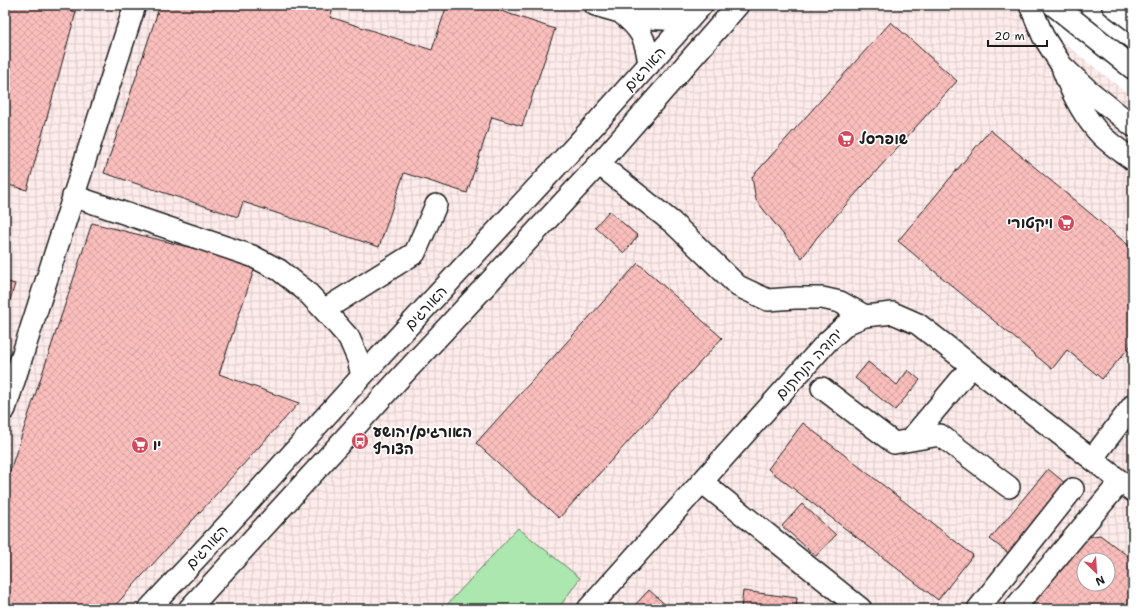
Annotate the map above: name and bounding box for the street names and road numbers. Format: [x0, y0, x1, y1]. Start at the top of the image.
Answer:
street label: האורגים [620, 42, 670, 96]
street label: האורגים [400, 281, 452, 335]
street label: יהודה הנחתום [771, 324, 847, 404]
street label: האורגים [181, 520, 233, 574]

